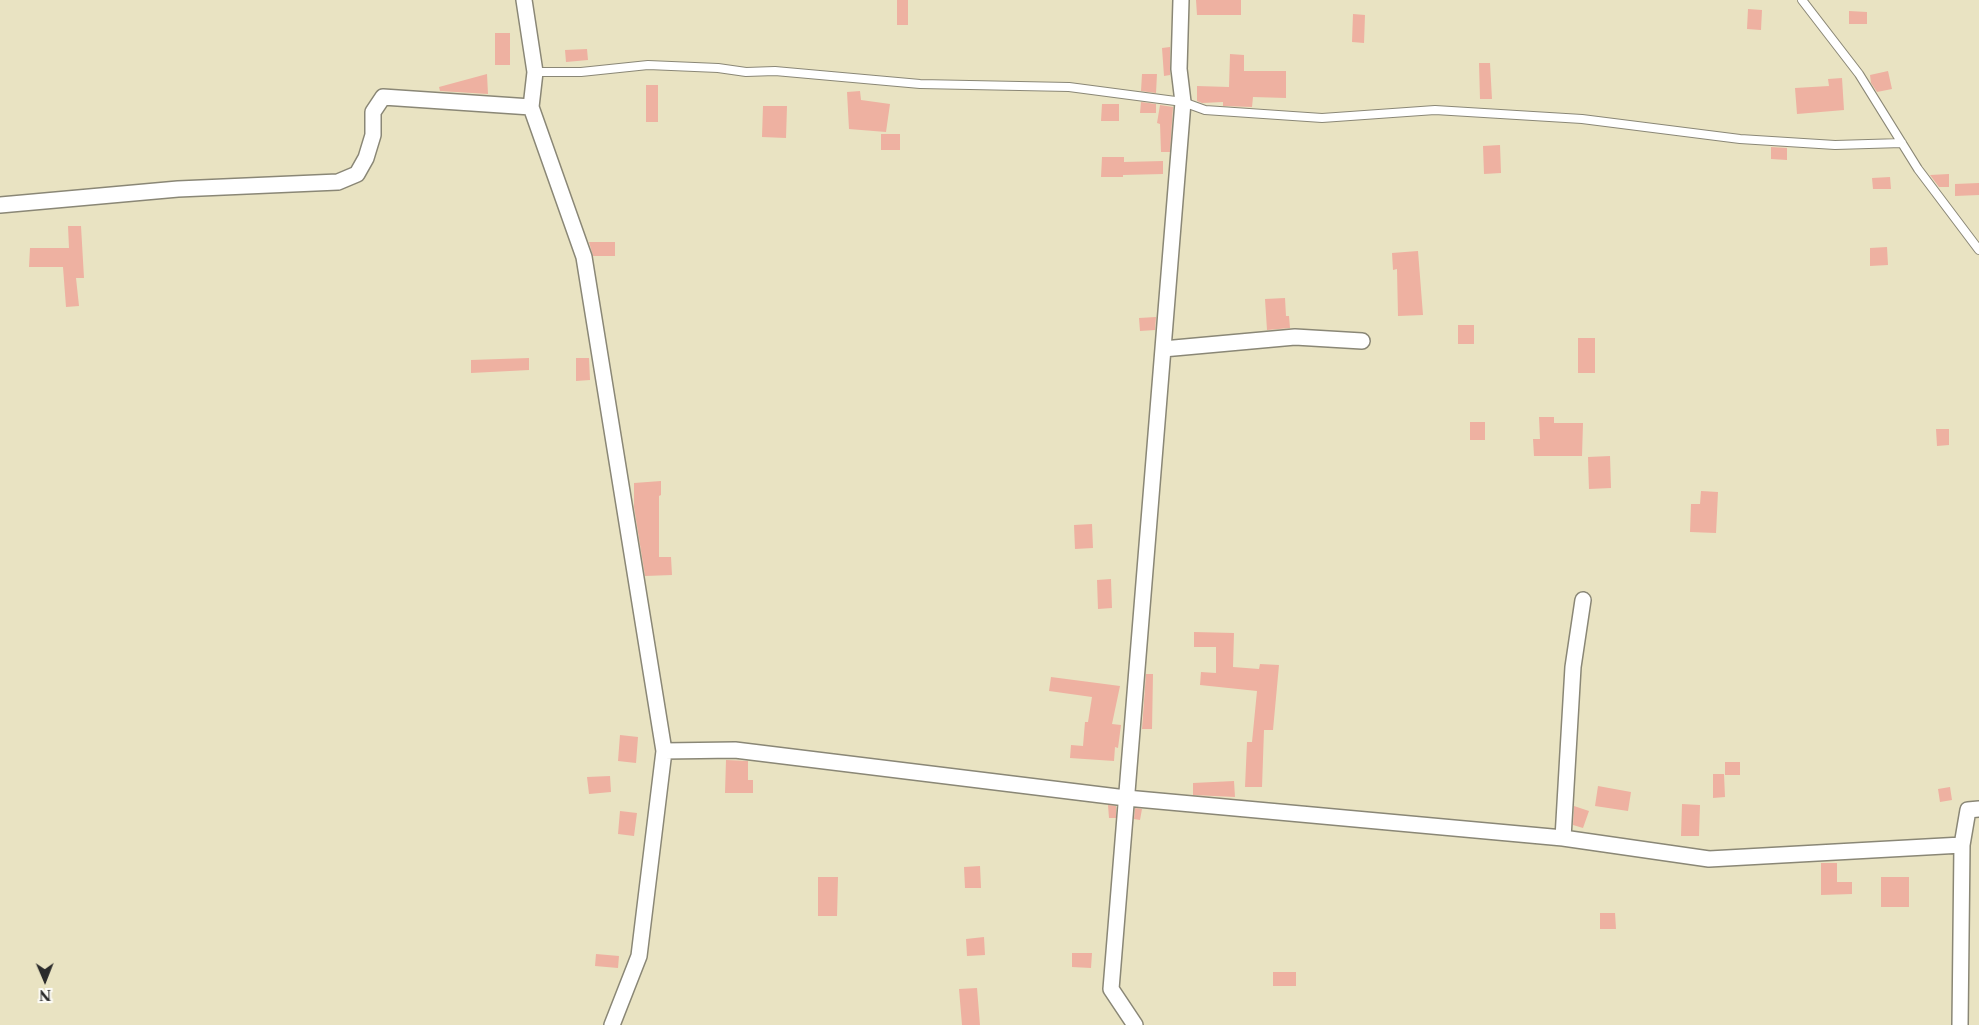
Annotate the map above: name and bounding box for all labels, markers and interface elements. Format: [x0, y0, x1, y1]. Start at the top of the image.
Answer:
north arrow [20, 955, 70, 1005]
text: N [39, 986, 52, 1004]

